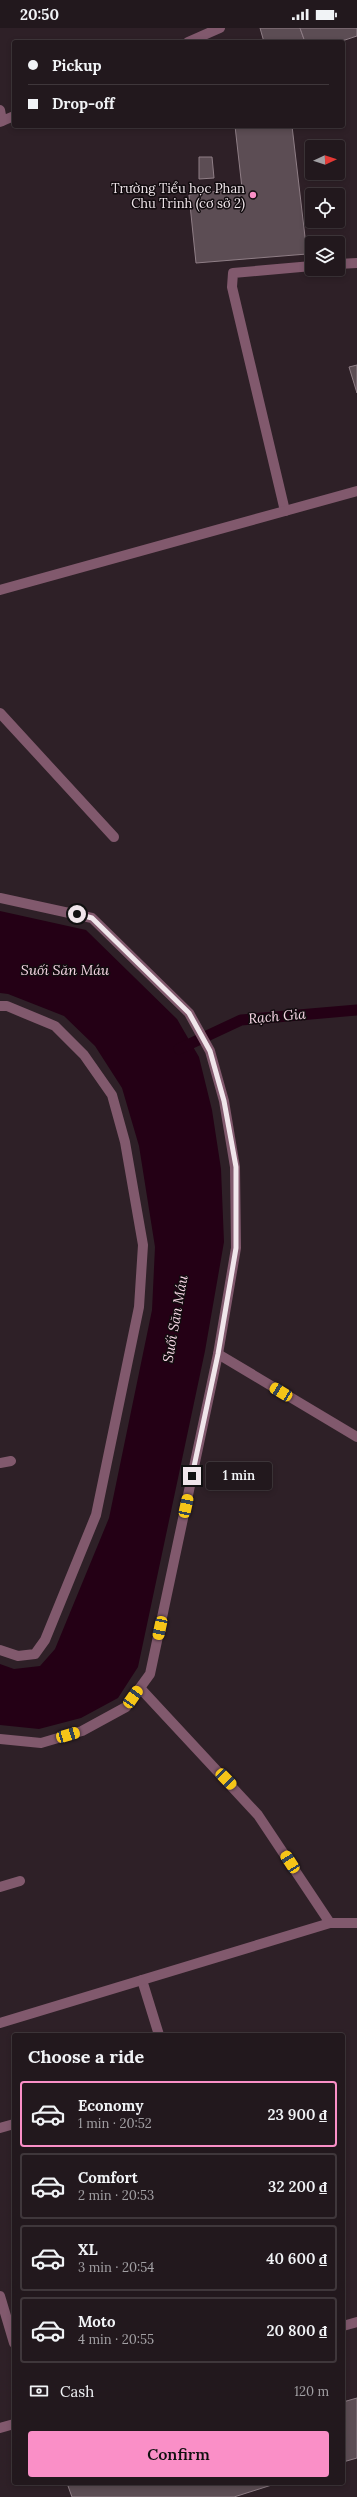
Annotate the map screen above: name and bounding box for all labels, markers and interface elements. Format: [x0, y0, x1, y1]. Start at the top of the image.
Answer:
text: 20:50 [20, 5, 59, 24]
text: Pickup [52, 56, 101, 75]
text: Drop-off [52, 94, 114, 113]
north arrow [305, 140, 345, 180]
map controls [305, 140, 345, 276]
place label: Trường Tiểu học Phan Chu Trinh (cơ sở 2) [111, 180, 245, 212]
button: locate [305, 188, 345, 228]
marker: Trường Tiểu học Phan Chu Trinh (cơ sở 2) [248, 190, 258, 200]
button: layers [305, 236, 345, 276]
route start [68, 905, 86, 923]
water label: Suối Săn Máu [21, 961, 110, 979]
water label: Rạch Gia [248, 1005, 307, 1027]
water label: Suối Săn Máu [158, 1273, 192, 1364]
car [268, 1381, 294, 1403]
callout: 1 min [206, 1462, 272, 1490]
route end [183, 1467, 201, 1485]
text: 1 min [223, 1467, 255, 1484]
car [178, 1493, 194, 1519]
car [152, 1615, 168, 1641]
car [121, 1684, 145, 1710]
car [55, 1726, 81, 1744]
car [213, 1766, 239, 1792]
car [278, 1849, 302, 1875]
text: Choose a ride [28, 2045, 144, 2068]
icon: car [30, 2096, 66, 2132]
text: Economy [78, 2096, 143, 2115]
text: 23 900 ₫ [268, 2105, 327, 2124]
text: 1 min · 20:52 [78, 2115, 152, 2132]
icon: car [30, 2168, 66, 2204]
text: Comfort [78, 2168, 138, 2187]
text: 32 200 ₫ [268, 2177, 327, 2196]
text: 2 min · 20:53 [78, 2187, 154, 2204]
icon: car [30, 2240, 66, 2276]
text: XL [78, 2240, 98, 2259]
text: 40 600 ₫ [266, 2249, 327, 2268]
text: 3 min · 20:54 [78, 2259, 154, 2276]
icon: car [30, 2312, 66, 2348]
text: Moto [78, 2312, 115, 2331]
text: 20 800 ₫ [266, 2321, 327, 2340]
text: 4 min · 20:55 [78, 2331, 154, 2348]
icon: cash [28, 2380, 50, 2402]
text: Cash [60, 2382, 94, 2401]
text: 120 m [294, 2383, 329, 2400]
button: Confirm [28, 2431, 329, 2477]

